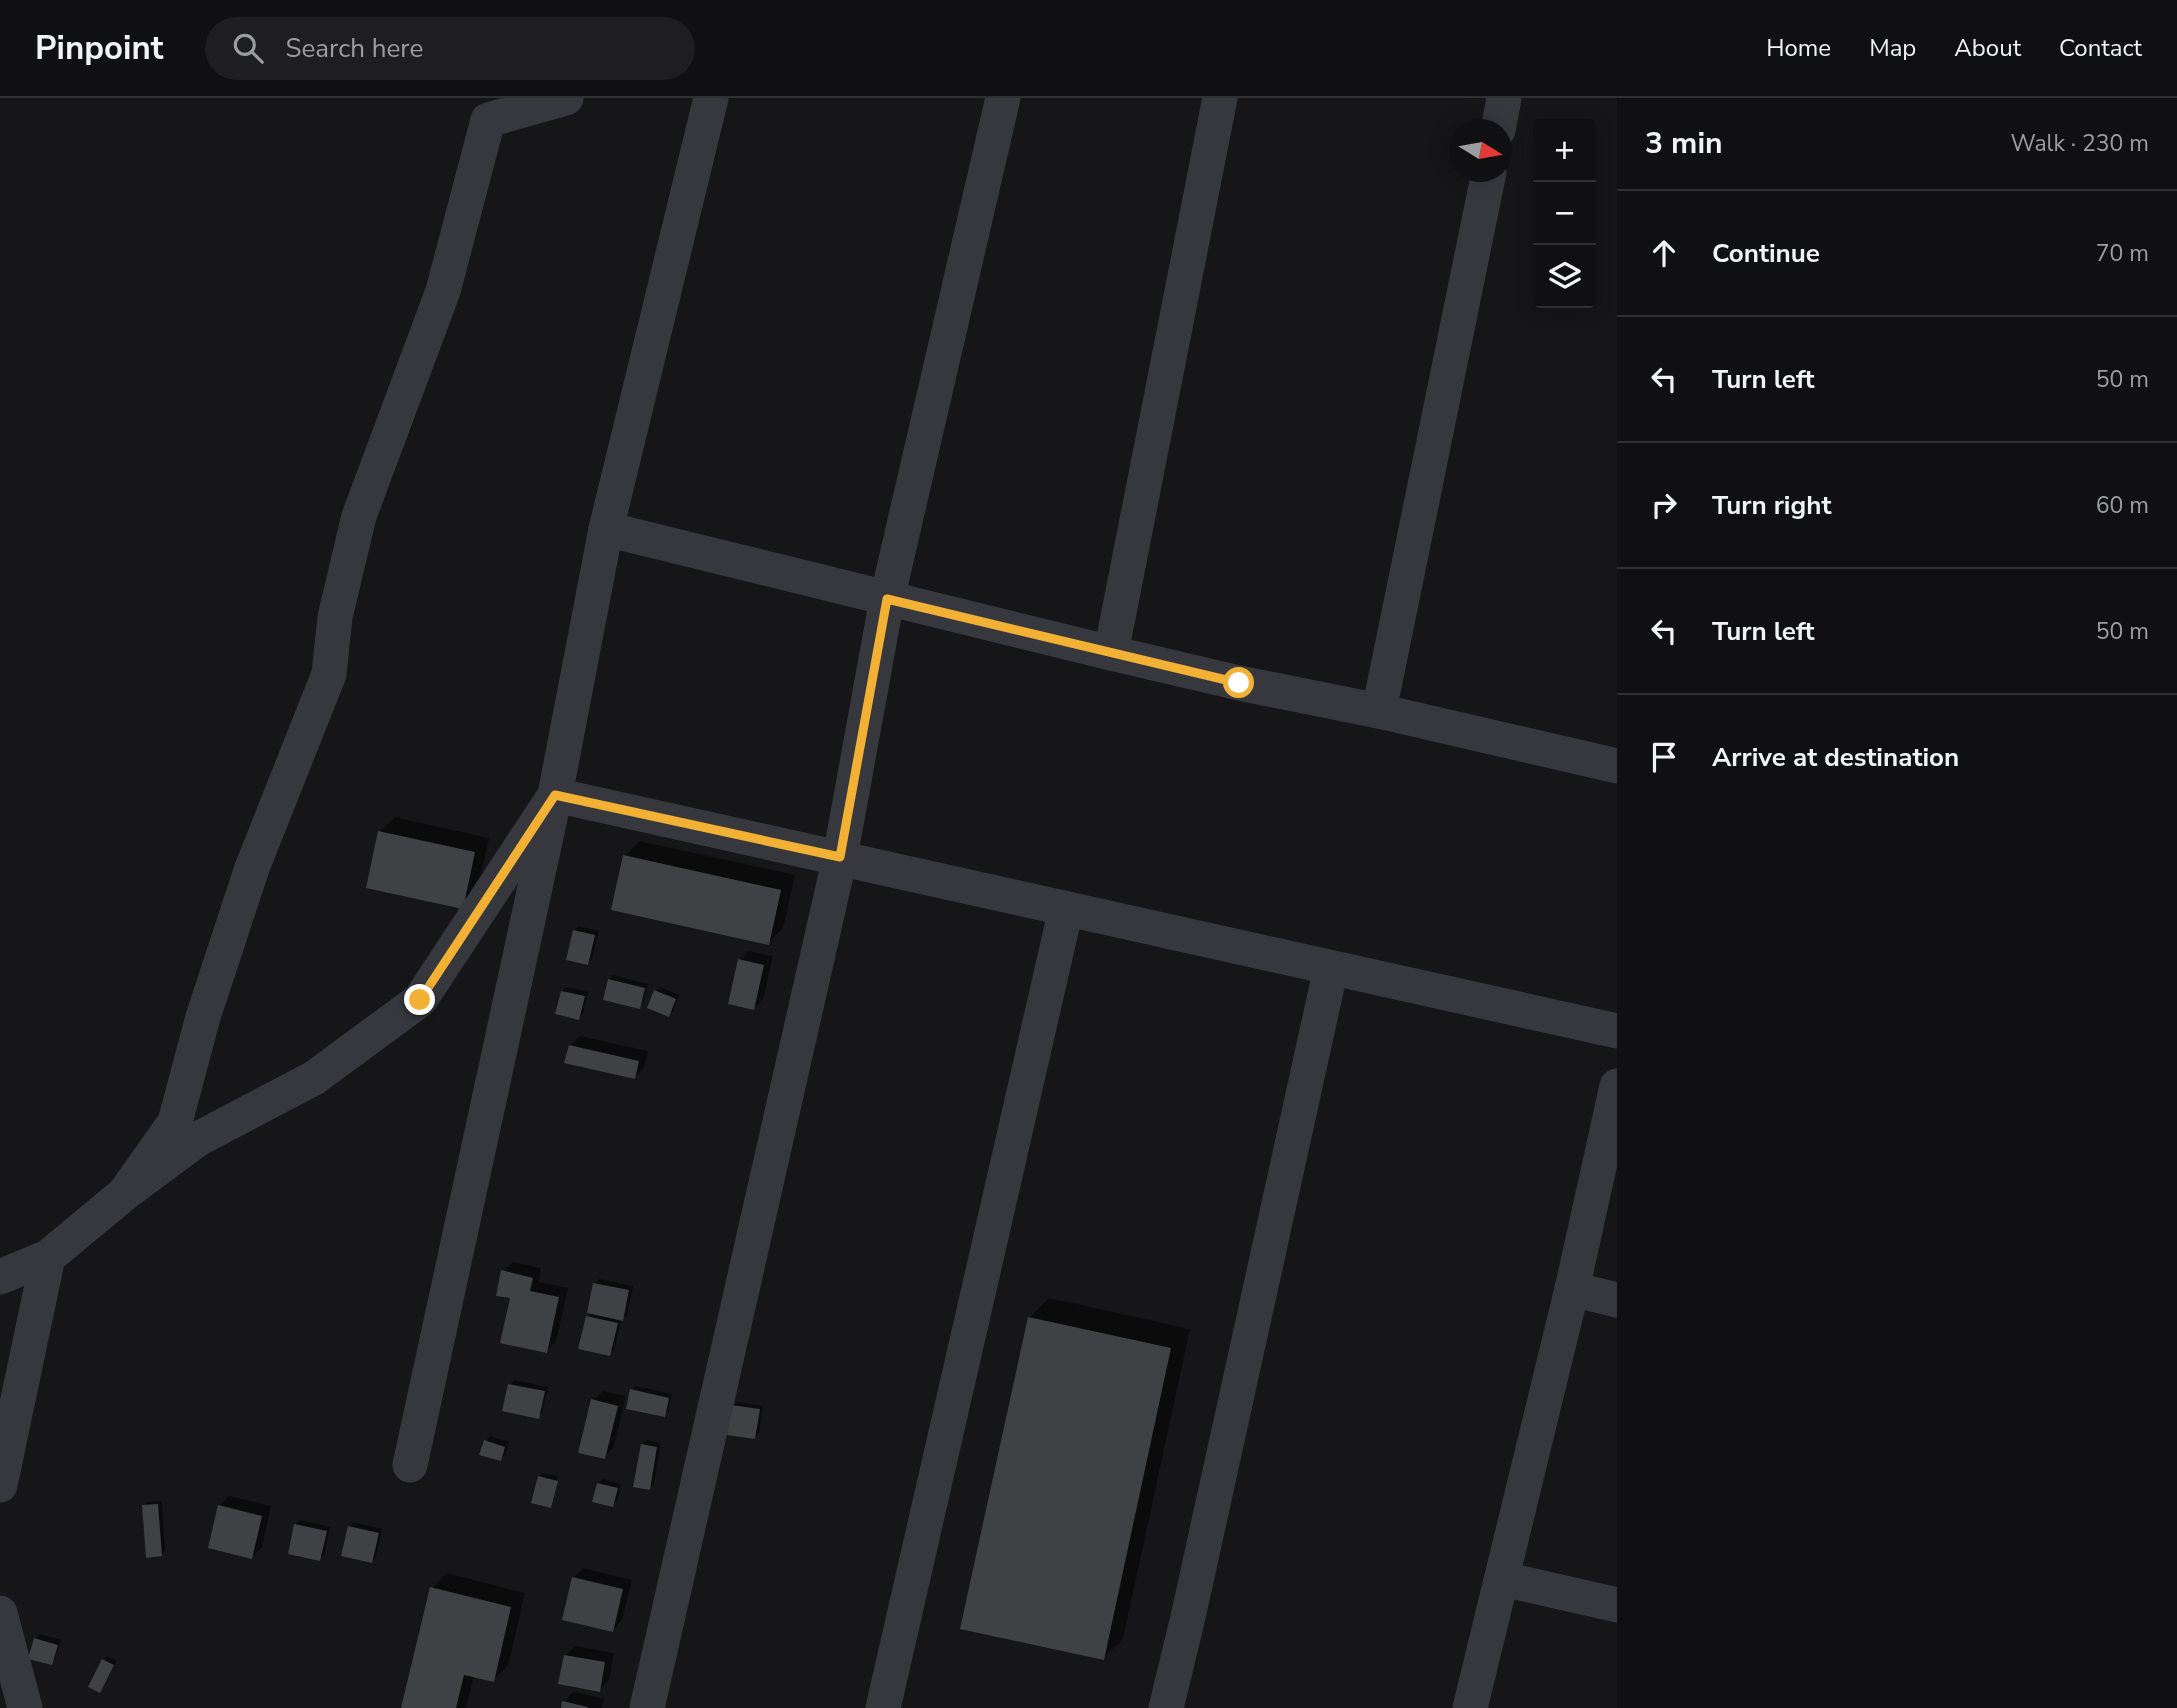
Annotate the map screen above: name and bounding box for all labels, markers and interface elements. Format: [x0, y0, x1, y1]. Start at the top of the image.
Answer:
search box [205, 17, 695, 80]
text: Pinpoint [35, 26, 163, 71]
icon: search [229, 29, 267, 67]
text: Search here [285, 31, 423, 66]
text: Home [1766, 32, 1831, 64]
text: Map [1869, 32, 1916, 64]
text: About [1954, 32, 2021, 64]
text: Contact [2059, 32, 2142, 64]
north arrow [1449, 119, 1512, 182]
map controls [1533, 119, 1596, 308]
button: + [1533, 119, 1596, 182]
text: 3 min [1645, 123, 1723, 164]
text: Walk · 230 m [2010, 128, 2149, 159]
button: − [1533, 182, 1596, 245]
icon: ahead [1645, 234, 1683, 272]
text: Continue [1712, 236, 1820, 271]
text: 70 m [2096, 238, 2149, 269]
button: layers [1533, 245, 1596, 308]
icon: left [1645, 360, 1683, 398]
text: Turn left [1712, 362, 1815, 397]
text: 50 m [2096, 364, 2149, 395]
icon: right [1645, 486, 1683, 524]
text: Turn right [1712, 488, 1831, 523]
text: 60 m [2096, 490, 2149, 521]
icon: left [1645, 612, 1683, 650]
text: Turn left [1712, 614, 1815, 649]
text: 50 m [2096, 616, 2149, 647]
route start [1223, 667, 1254, 698]
icon: arrive [1645, 738, 1683, 776]
text: Arrive at destination [1712, 740, 1959, 775]
route end [404, 984, 435, 1015]

